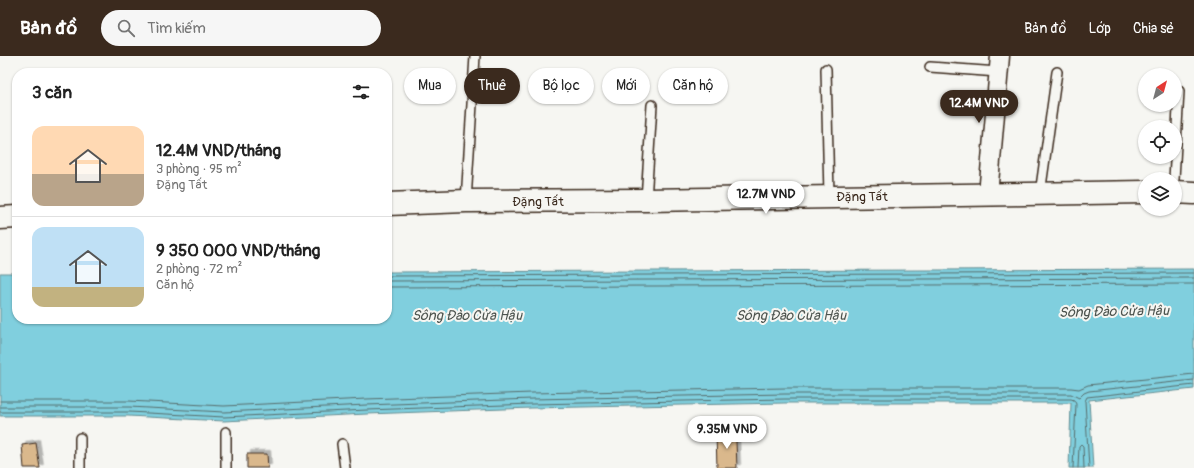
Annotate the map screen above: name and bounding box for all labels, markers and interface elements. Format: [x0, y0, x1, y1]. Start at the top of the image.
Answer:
search box [101, 10, 381, 46]
text: Bản đồ [20, 16, 77, 40]
icon: search [115, 17, 137, 39]
text: Tìm kiếm [147, 19, 206, 38]
text: Bản đồ [1024, 20, 1066, 37]
text: Lớp [1088, 20, 1111, 37]
text: Chia sẻ [1133, 20, 1174, 37]
chip: Mua [404, 68, 456, 104]
chip: Thuê [464, 68, 520, 104]
chip: Bộ lọc [528, 68, 594, 104]
chip: Mới [602, 68, 650, 104]
chip: Căn hộ [658, 68, 728, 104]
north arrow [1138, 68, 1182, 112]
map controls [1138, 68, 1182, 216]
icon: filters [350, 81, 372, 103]
text: 3 căn [32, 82, 72, 103]
pin: 12.4M VND [933, 90, 1025, 124]
text: 12.4M VND [949, 95, 1009, 111]
button: locate [1138, 120, 1182, 164]
text: 12.4M VND/tháng [156, 140, 281, 161]
icon: home [64, 142, 112, 190]
text: 3 phòng · 95 m² [156, 161, 242, 177]
button: layers [1138, 172, 1182, 216]
text: Đặng Tất [156, 177, 207, 193]
pin: 12.7M VND [720, 181, 812, 215]
text: 12.7M VND [737, 186, 795, 202]
street label: Đặng Tất [836, 189, 888, 205]
street label: Đặng Tất [512, 194, 564, 210]
text: 9 350 000 VND/tháng [156, 240, 320, 261]
icon: home [64, 243, 112, 291]
text: 2 phòng · 72 m² [156, 261, 242, 277]
text: Căn hộ [156, 277, 194, 293]
water label: Sông Đào Cửa Hậu [1059, 302, 1170, 321]
water label: Sông Đào Cửa Hậu [412, 307, 523, 324]
water label: Sông Đào Cửa Hậu [736, 307, 847, 324]
pin: 9.35M VND [681, 416, 773, 450]
text: 9.35M VND [697, 421, 757, 437]

